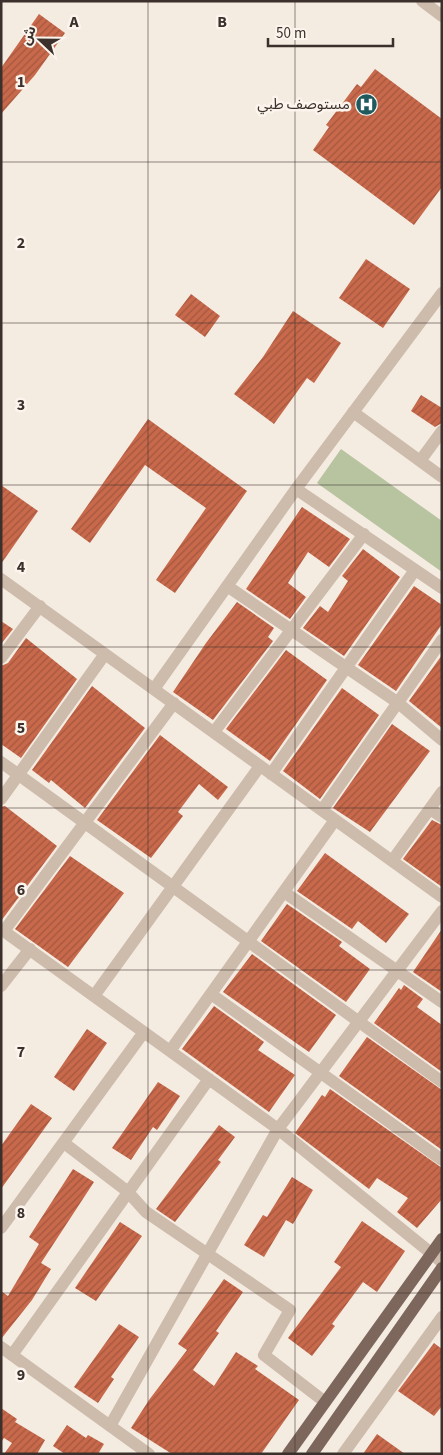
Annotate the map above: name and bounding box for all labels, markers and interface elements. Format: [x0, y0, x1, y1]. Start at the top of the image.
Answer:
text: A [68, 11, 79, 33]
text: B [217, 11, 227, 33]
north arrow [15, 15, 65, 65]
scale bar [268, 15, 393, 47]
text: ش [16, 23, 42, 48]
text: 50 m [276, 23, 306, 44]
text: 1 [17, 71, 25, 93]
hospital icon: مستوصف طبي [354, 92, 378, 116]
place label: مستوصف طبي [257, 94, 350, 115]
text: 2 [17, 232, 25, 254]
text: 3 [17, 394, 25, 416]
text: 4 [17, 556, 26, 578]
text: 5 [17, 717, 25, 739]
text: 6 [17, 879, 25, 901]
text: 7 [17, 1041, 25, 1063]
text: 8 [17, 1202, 25, 1224]
text: 9 [17, 1364, 25, 1386]

